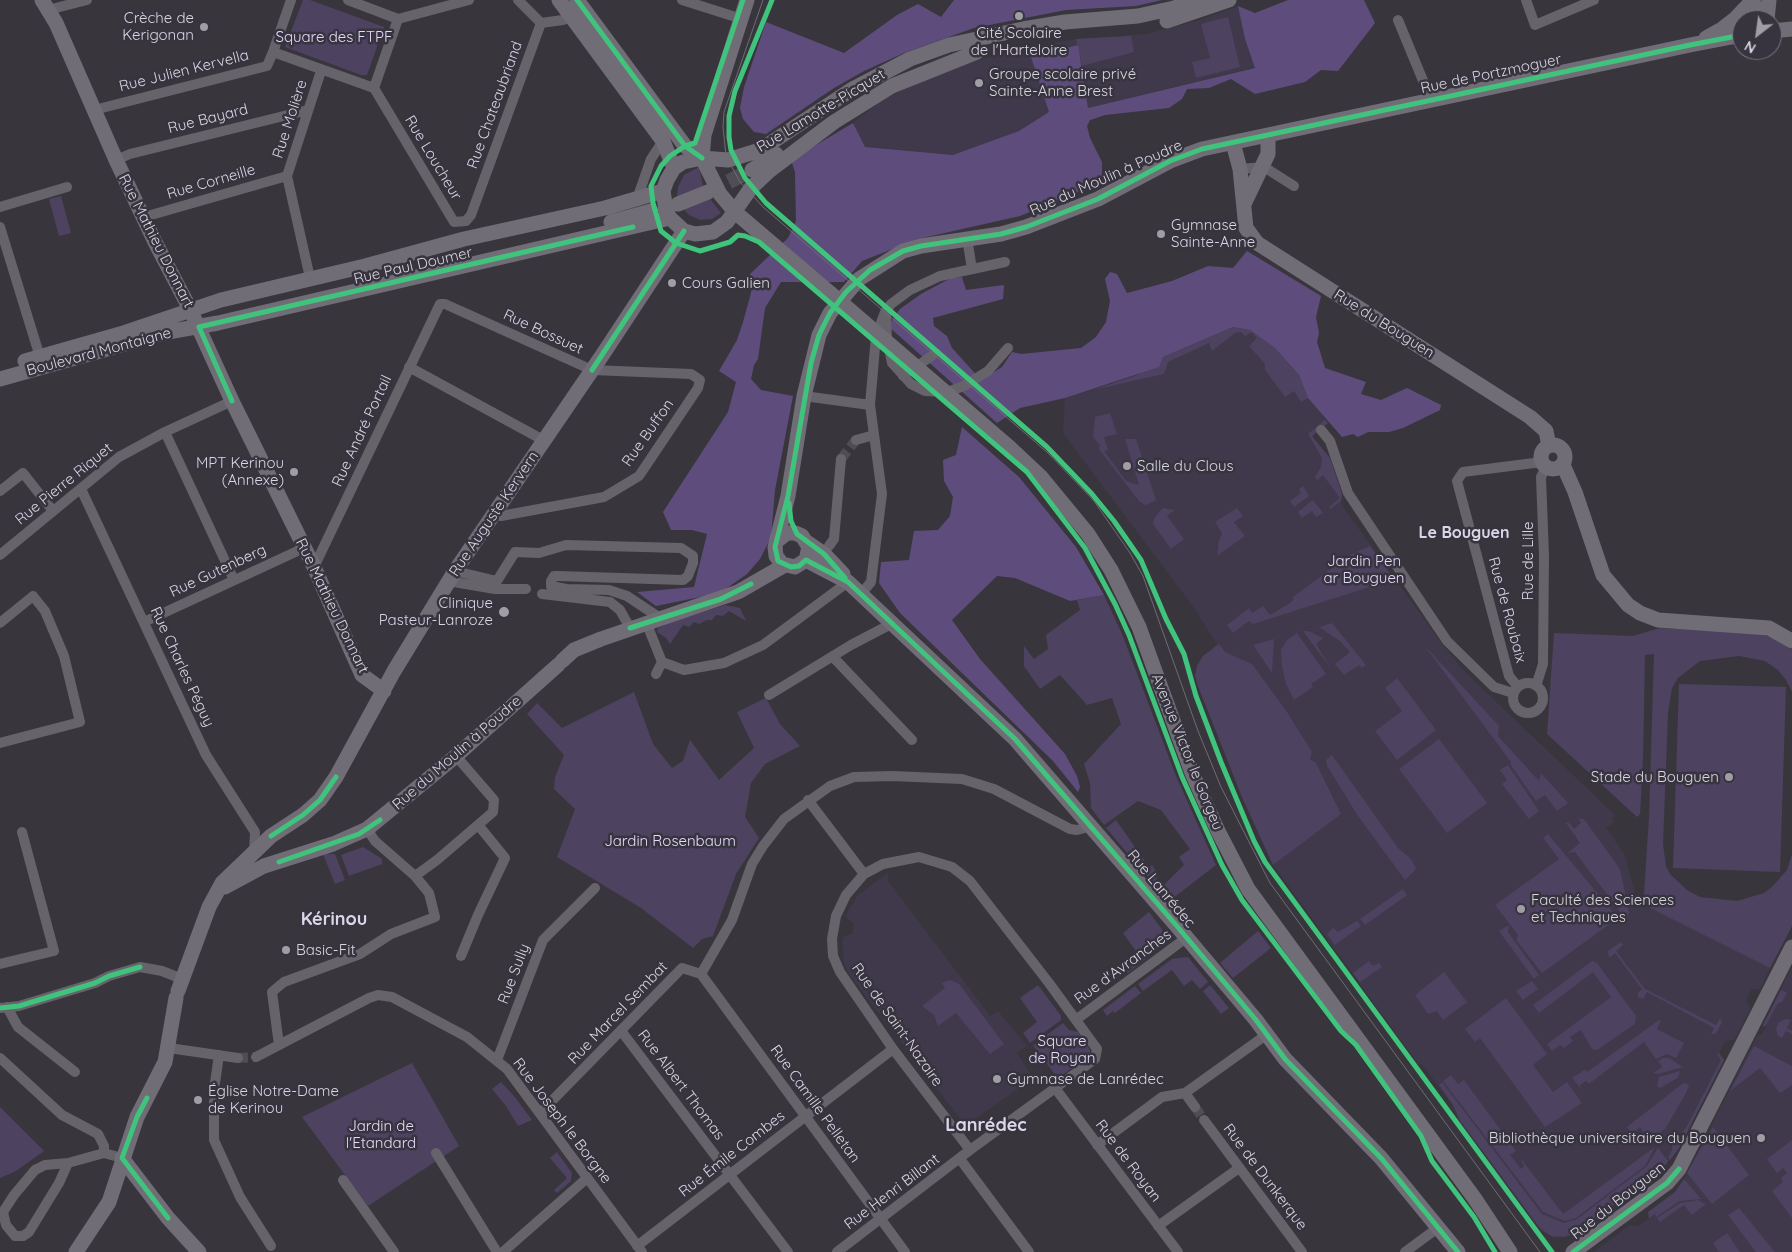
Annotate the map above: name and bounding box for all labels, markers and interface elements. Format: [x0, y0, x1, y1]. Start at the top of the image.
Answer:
place label: Crèche de Kerigonan [122, 9, 194, 44]
marker: Cité Scolaire de l'Harteloire [1013, 10, 1025, 22]
north arrow [1732, 10, 1782, 60]
marker: Crèche de Kerigonan [198, 21, 210, 33]
place label: Cité Scolaire de l'Harteloire [971, 24, 1067, 59]
park label: Square des FTPF [275, 28, 393, 46]
text: N [1741, 37, 1759, 57]
street label: Rue Chateaubriand [464, 39, 526, 171]
street label: Rue Julien Kervella [117, 46, 251, 96]
street label: Rue de Portzmoguer [1419, 50, 1563, 98]
place label: Groupe scolaire privé Sainte-Anne Brest [989, 65, 1136, 100]
street label: Rue Lamotte-Picquet [754, 66, 888, 156]
street label: Rue Molière [269, 77, 311, 161]
marker: Groupe scolaire privé Sainte-Anne Brest [973, 77, 985, 89]
street label: Rue Bayard [166, 100, 250, 138]
street label: Rue Loucheur [401, 112, 465, 204]
street label: Rue du Moulin à Poudre [1027, 136, 1185, 220]
street label: Rue Corneille [165, 161, 257, 203]
street label: Rue Mathieu Donnart [114, 171, 198, 311]
place label: Gymnase Sainte-Anne [1171, 216, 1255, 251]
marker: Gymnase Sainte-Anne [1155, 228, 1167, 240]
street label: Rue Paul Doumer [352, 244, 474, 288]
place label: Cours Galien [682, 274, 770, 292]
marker: Cours Galien [666, 277, 678, 289]
street label: Rue du Bouguen [1330, 286, 1438, 362]
street label: Rue Bossuet [500, 306, 586, 358]
street label: Boulevard Montaigne [25, 324, 173, 380]
street label: Rue André Portail [328, 372, 396, 490]
street label: Rue Buffon [618, 396, 678, 470]
street label: Rue Pierre Riquet [12, 439, 116, 529]
street label: Rue Auguste Kervern [445, 448, 543, 580]
place label: MPT Kerinou (Annexe) [196, 454, 284, 489]
place label: Salle du Clous [1137, 457, 1234, 475]
marker: Salle du Clous [1121, 460, 1133, 472]
marker: MPT Kerinou (Annexe) [288, 466, 300, 478]
street label: Rue de Lille [1519, 521, 1537, 601]
district label: Le Bouguen [1418, 523, 1510, 543]
street label: Rue Mathieu Donnart [292, 536, 372, 676]
street label: Rue Gutenberg [167, 541, 269, 601]
park label: Jardin Pen ar Bouguen [1323, 552, 1405, 587]
street label: Rue de Roubaix [1484, 555, 1530, 665]
place label: Clinique Pasteur-Lanroze [379, 594, 493, 629]
street label: Rue Charles Péguy [146, 604, 218, 730]
marker: Clinique Pasteur-Lanroze [497, 605, 511, 619]
street label: Avenue Victor le Gorgeu [1147, 671, 1227, 833]
street label: Rue du Moulin à Poudre [389, 692, 525, 814]
place label: Stade du Bouguen [1591, 768, 1719, 786]
marker: Stade du Bouguen [1723, 771, 1735, 783]
park label: Jardin Rosenbaum [604, 832, 736, 850]
street label: Rue Lanrédec [1123, 846, 1199, 932]
place label: Faculté des Sciences et Techniques [1531, 891, 1674, 926]
marker: Faculté des Sciences et Techniques [1515, 903, 1527, 915]
district label: Kérinou [301, 909, 367, 931]
street label: Rue d'Avranches [1071, 926, 1175, 1008]
place label: Basic-Fit [296, 941, 356, 959]
street label: Rue Sully [494, 941, 534, 1007]
marker: Basic-Fit [280, 944, 292, 956]
street label: Rue Marcel Sembat [564, 958, 672, 1068]
street label: Rue de Saint-Nazaire [848, 960, 946, 1090]
street label: Rue Albert Thomas [634, 1026, 728, 1144]
park label: Square de Royan [1029, 1032, 1095, 1067]
street label: Rue Camille Pelletan [766, 1041, 864, 1167]
street label: Rue Joseph le Borgne [509, 1055, 615, 1187]
place label: Gymnase de Lanrédec [1007, 1070, 1164, 1088]
marker: Gymnase de Lanrédec [991, 1073, 1003, 1085]
place label: Église Notre-Dame de Kerinou [208, 1082, 339, 1117]
marker: Église Notre-Dame de Kerinou [192, 1094, 204, 1106]
street label: Rue Émile Combes [675, 1107, 789, 1201]
district label: Lanrédec [945, 1115, 1027, 1137]
street label: Rue de Royan [1091, 1116, 1165, 1206]
park label: Jardin de l'Etandard [346, 1117, 416, 1152]
street label: Rue de Dunkerque [1219, 1120, 1311, 1234]
place label: Bibliothèque universitaire du Bouguen [1489, 1129, 1751, 1147]
marker: Bibliothèque universitaire du Bouguen [1755, 1132, 1767, 1144]
street label: Rue Henri Billant [841, 1150, 943, 1234]
street label: Rue du Bouguen [1567, 1158, 1669, 1244]

